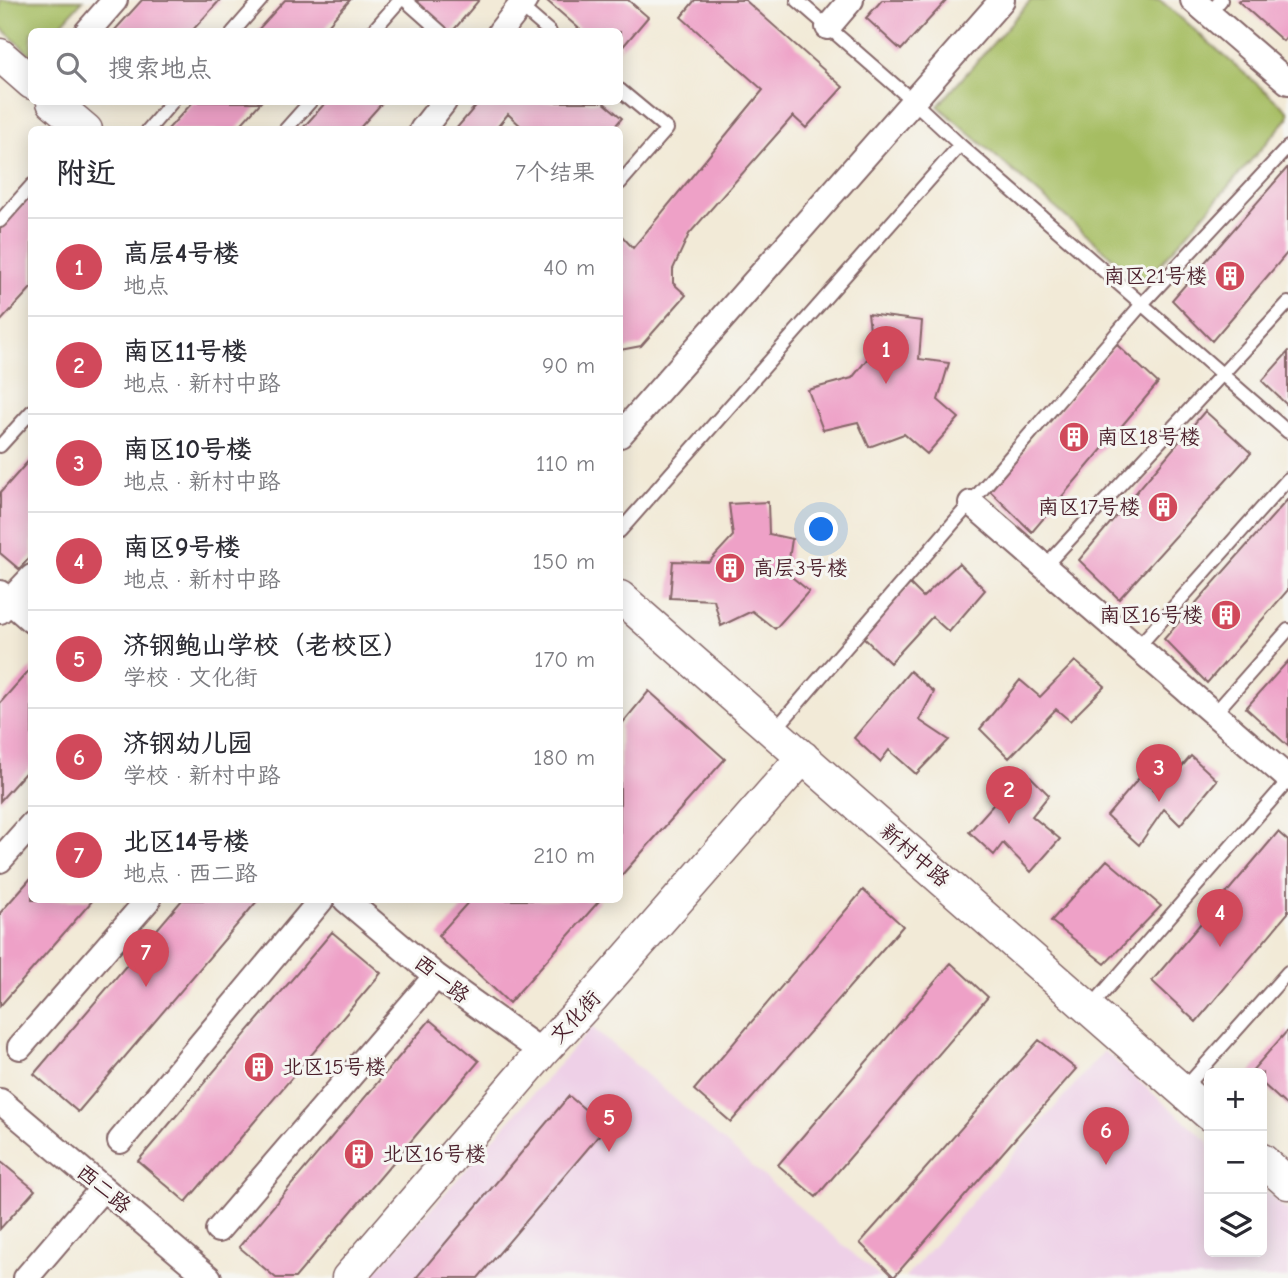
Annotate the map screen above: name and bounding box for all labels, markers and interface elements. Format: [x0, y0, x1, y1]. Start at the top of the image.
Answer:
search box [28, 28, 623, 105]
icon: search [52, 48, 90, 86]
text: 搜索地点 [108, 54, 212, 84]
text: 附近 [56, 156, 116, 191]
text: 7个结果 [515, 159, 595, 186]
text: 高层4号楼 [123, 239, 239, 269]
text: 1 [74, 254, 84, 281]
text: 40 m [543, 254, 595, 281]
building icon: 南区21号楼 [1213, 259, 1247, 293]
place label: 南区21号楼 [1104, 264, 1207, 288]
text: 地点 [123, 272, 169, 299]
pin: 1 [863, 326, 909, 384]
text: 南区11号楼 [123, 337, 247, 367]
text: 2 [73, 352, 85, 379]
text: 90 m [542, 352, 595, 379]
text: 地点 · 新村中路 [123, 370, 280, 397]
building icon: 南区18号楼 [1057, 420, 1091, 454]
place label: 南区18号楼 [1097, 425, 1200, 449]
text: 南区10号楼 [123, 435, 252, 465]
text: 3 [73, 450, 85, 477]
text: 110 m [536, 450, 595, 477]
text: 地点 · 新村中路 [123, 468, 280, 495]
building icon: 南区17号楼 [1146, 490, 1180, 524]
place label: 南区17号楼 [1038, 495, 1140, 519]
your location [804, 512, 838, 546]
text: 南区9号楼 [123, 533, 241, 563]
text: 4 [74, 548, 84, 575]
text: 150 m [533, 548, 595, 575]
building icon: 高层3号楼 [713, 551, 747, 585]
place label: 高层3号楼 [753, 556, 848, 580]
text: 地点 · 新村中路 [123, 566, 280, 593]
building icon: 南区16号楼 [1209, 598, 1243, 632]
place label: 南区16号楼 [1099, 603, 1203, 627]
text: 济钢鲍山学校（老校区） [123, 631, 409, 661]
text: 5 [73, 646, 85, 673]
text: 170 m [534, 646, 595, 673]
text: 学校 · 文化街 [123, 664, 257, 691]
text: 济钢幼儿园 [123, 729, 253, 759]
text: 6 [73, 744, 85, 771]
text: 180 m [533, 744, 595, 771]
pin: 3 [1136, 744, 1182, 802]
text: 学校 · 新村中路 [123, 762, 280, 789]
pin: 2 [986, 766, 1032, 824]
street label: 新村中路 [875, 818, 955, 892]
text: 北区14号楼 [123, 827, 249, 857]
text: 7 [74, 842, 84, 869]
text: 210 m [533, 842, 595, 869]
text: 地点 · 西二路 [123, 860, 257, 887]
pin: 4 [1197, 889, 1243, 947]
pin: 7 [123, 929, 169, 987]
street label: 西一路 [410, 950, 474, 1008]
street label: 文化街 [545, 986, 605, 1048]
building icon: 北区15号楼 [242, 1050, 276, 1084]
place label: 北区15号楼 [282, 1055, 386, 1079]
map controls [1204, 1068, 1267, 1257]
button: + [1204, 1068, 1267, 1131]
pin: 5 [586, 1094, 632, 1152]
pin: 6 [1083, 1107, 1129, 1165]
button: − [1204, 1131, 1267, 1194]
building icon: 北区16号楼 [342, 1137, 376, 1171]
place label: 北区16号楼 [382, 1142, 486, 1166]
street label: 西二路 [72, 1160, 136, 1218]
button: layers [1204, 1194, 1267, 1257]

